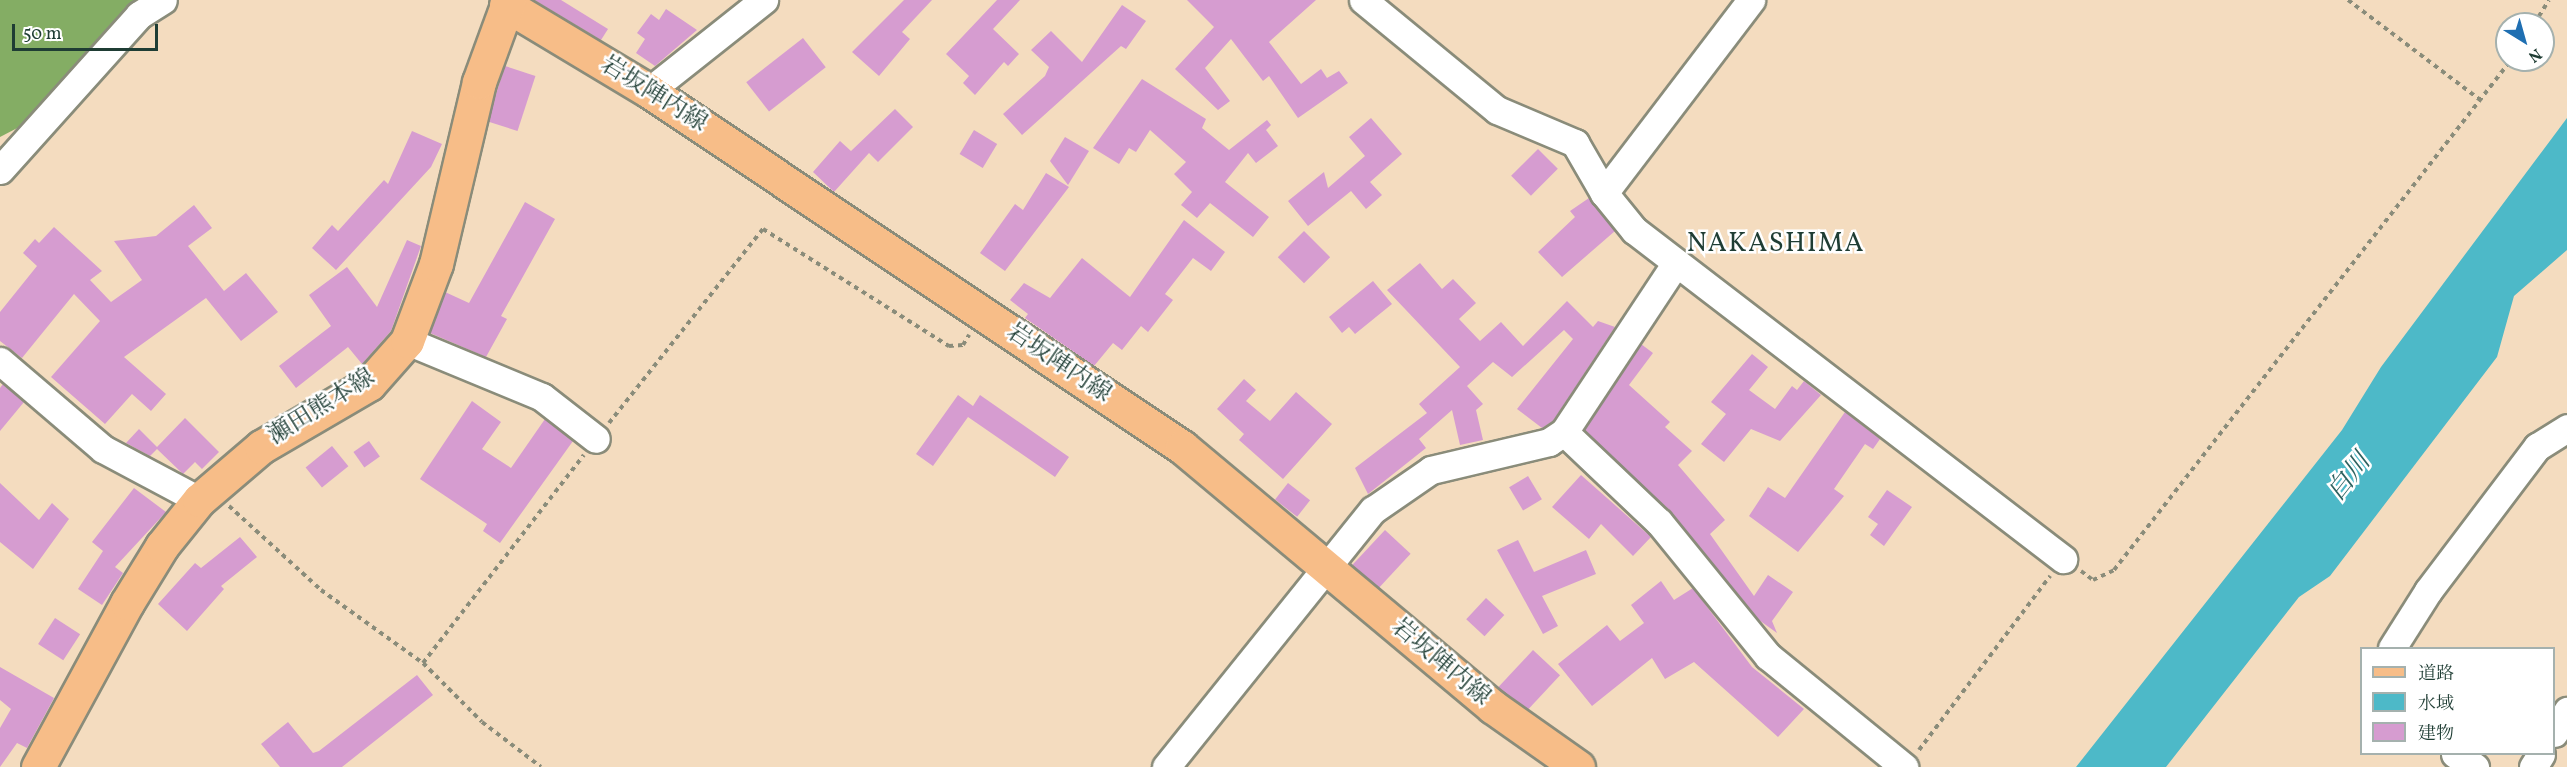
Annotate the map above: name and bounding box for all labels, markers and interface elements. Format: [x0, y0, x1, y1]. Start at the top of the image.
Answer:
scale bar [15, 12, 160, 50]
north arrow [2495, 12, 2555, 72]
text: 50 m [23, 22, 62, 47]
text: N [2523, 42, 2546, 67]
street label: 岩坂陣内線 [594, 51, 712, 139]
district label: NAKASHIMA [1687, 229, 1865, 261]
street label: 岩坂陣内線 [1000, 319, 1116, 409]
street label: 瀬田熊本線 [263, 364, 381, 452]
water label: 白川 [2322, 448, 2378, 508]
street label: 岩坂陣内線 [1385, 613, 1495, 713]
legend [2360, 647, 2555, 755]
text: 道路 [2418, 662, 2454, 687]
text: 水域 [2418, 692, 2454, 717]
text: 建物 [2418, 722, 2454, 747]

